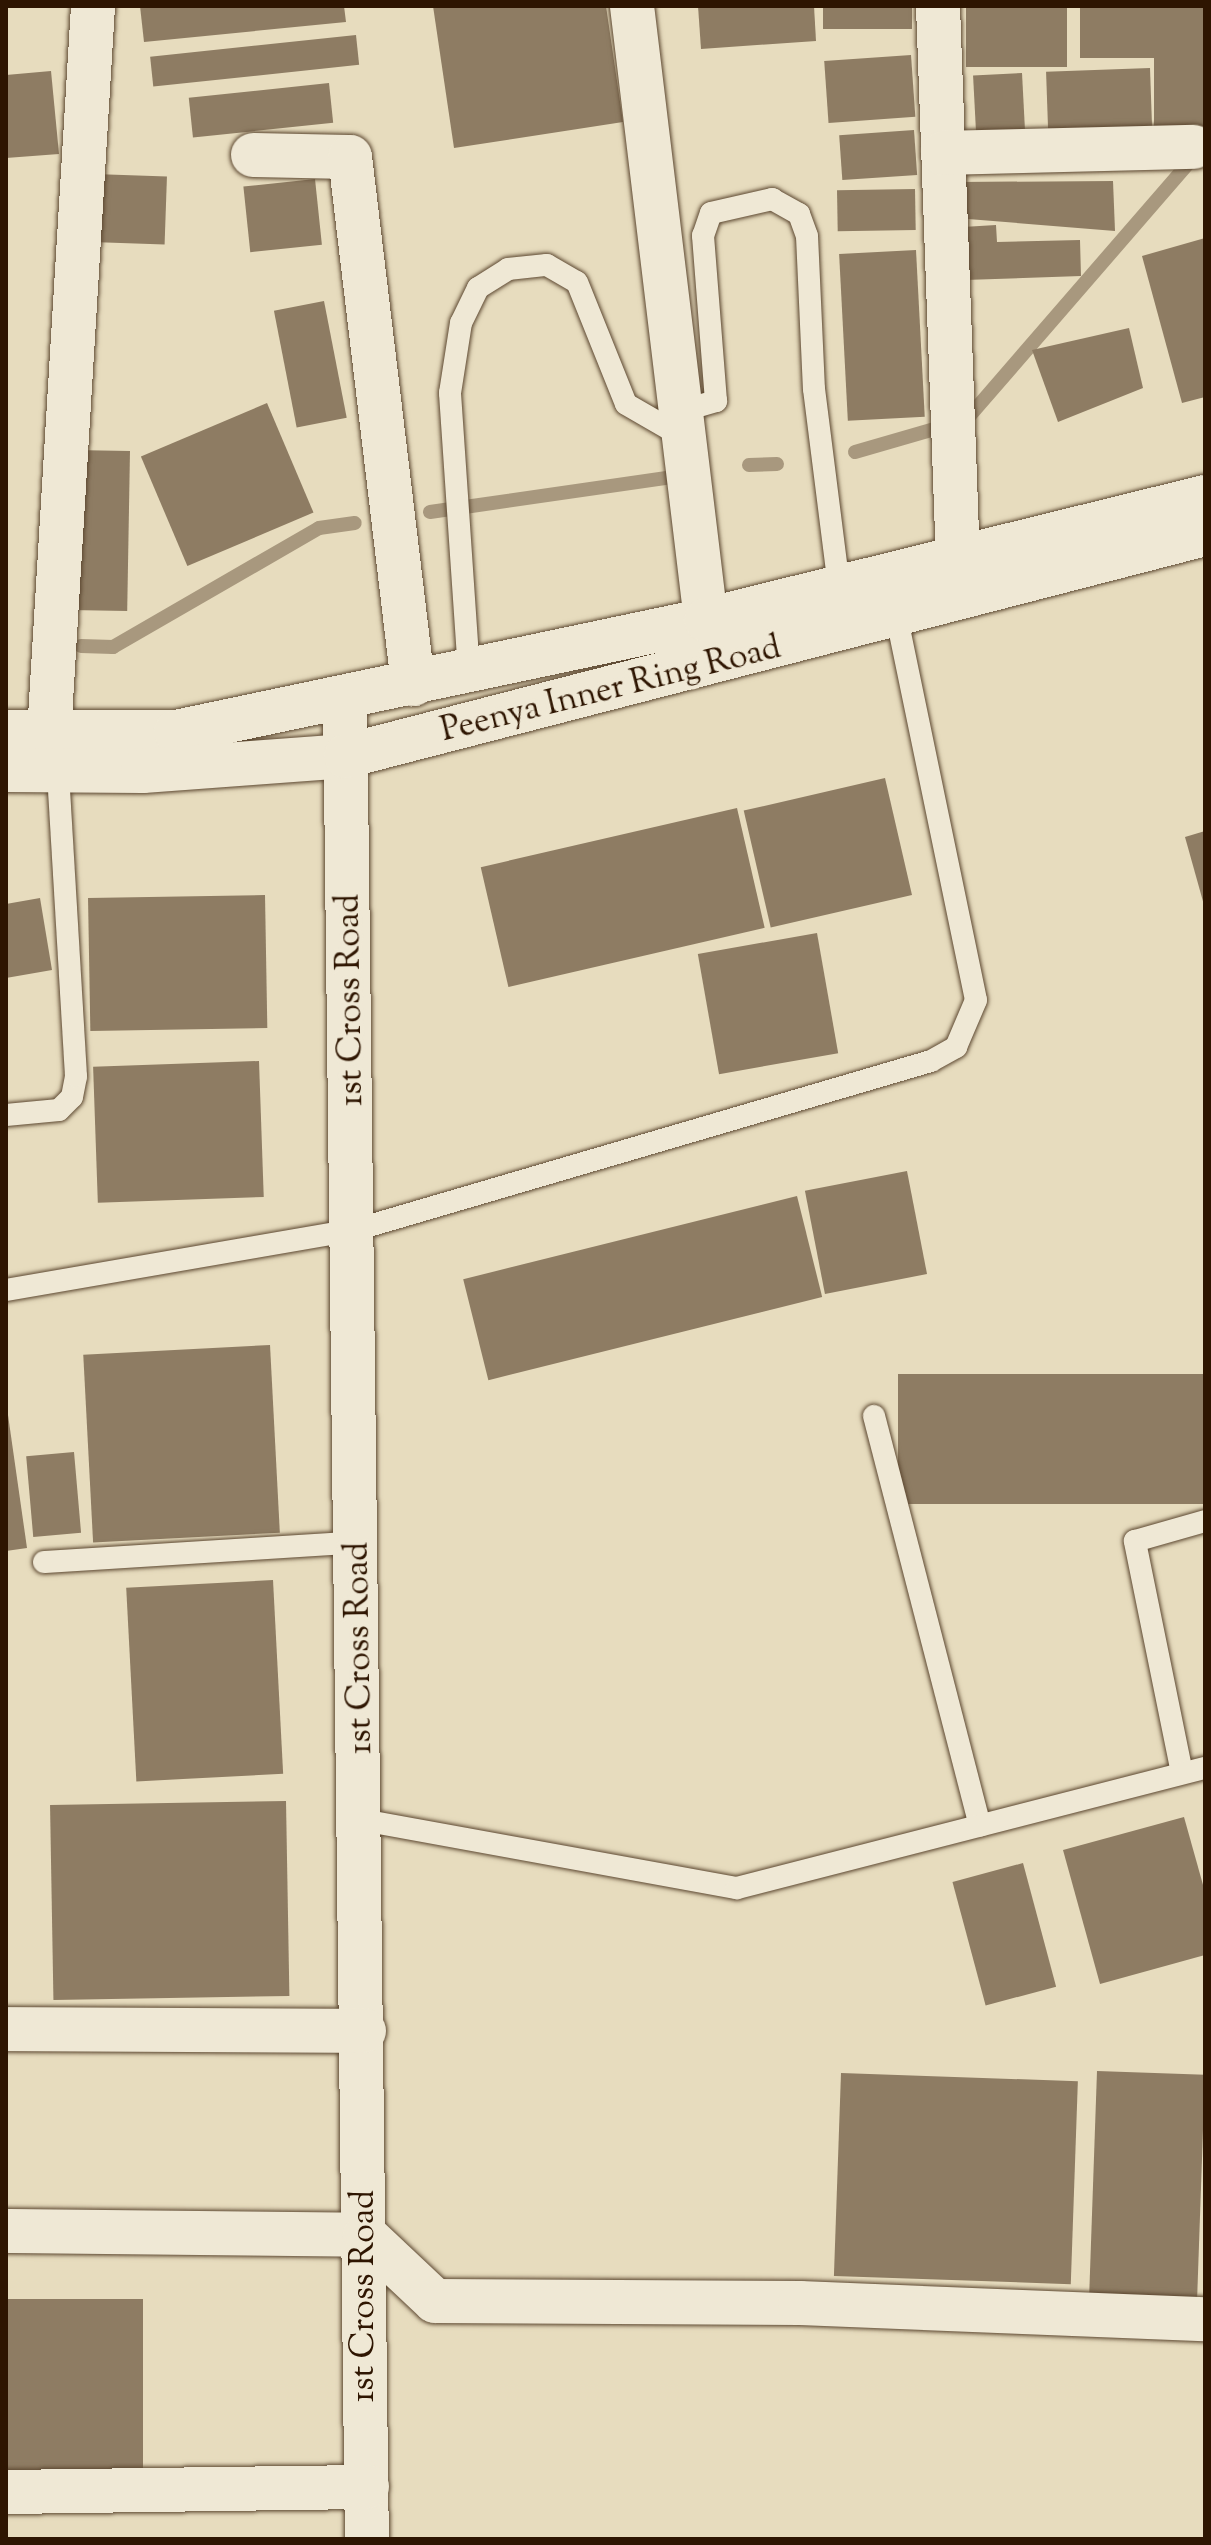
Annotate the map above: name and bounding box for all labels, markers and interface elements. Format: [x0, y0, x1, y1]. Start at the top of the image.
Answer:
street label: Peenya Inner Ring Road [437, 628, 785, 752]
street label: 1st Cross Road [329, 893, 373, 1107]
street label: 1st Cross Road [338, 1541, 382, 1755]
street label: 1st Cross Road [345, 2190, 385, 2402]

